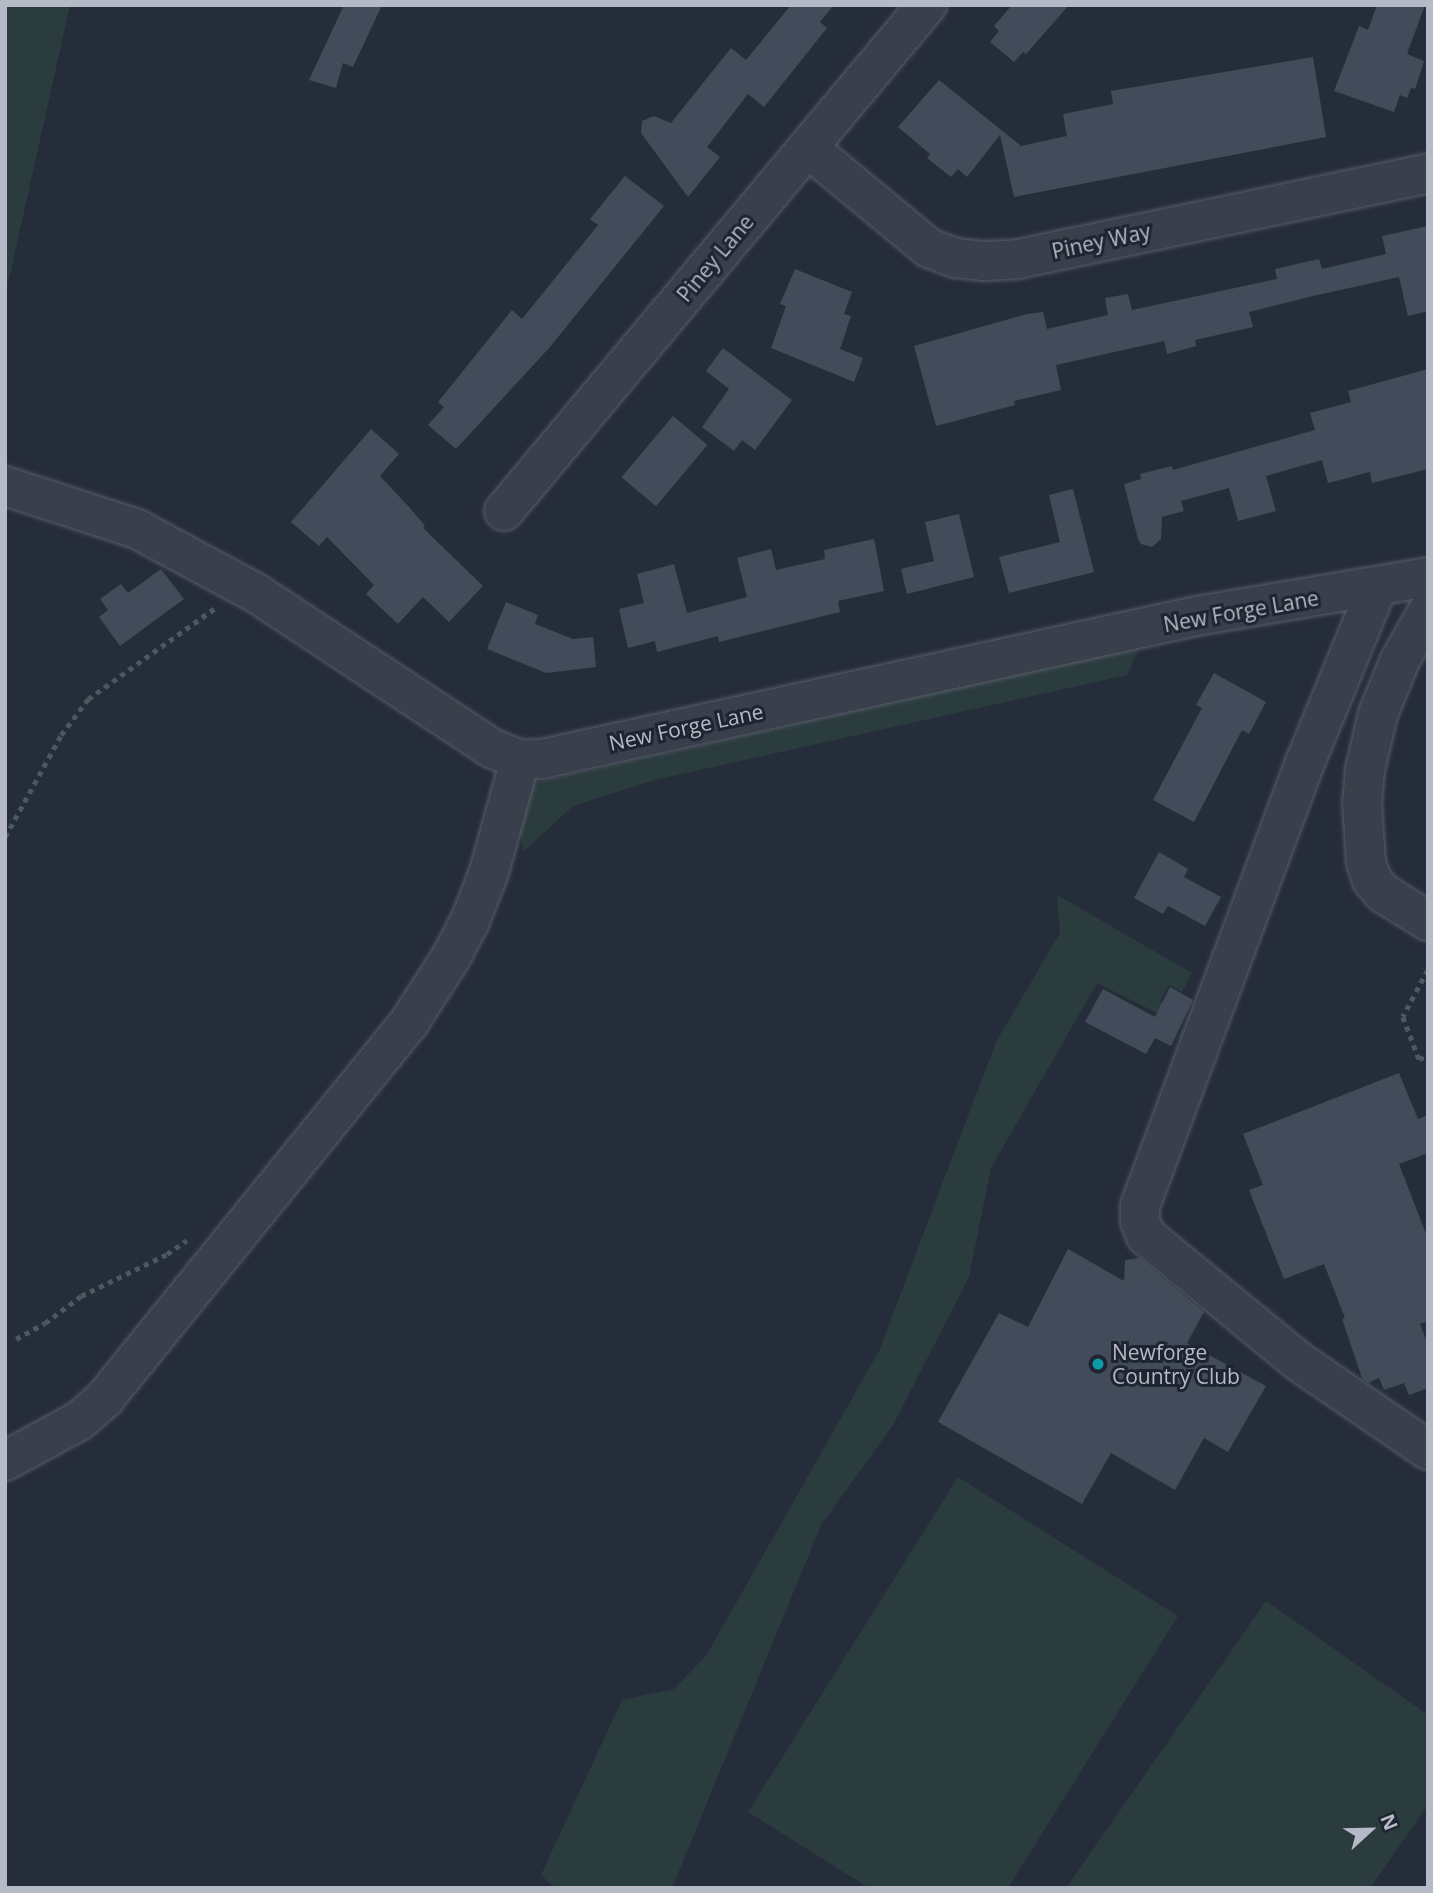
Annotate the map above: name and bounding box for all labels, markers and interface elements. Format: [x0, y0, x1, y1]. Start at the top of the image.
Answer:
street label: Piney Lane [671, 209, 759, 307]
street label: Piney Way [1049, 218, 1153, 264]
street label: New Forge Lane [1161, 585, 1321, 637]
street label: New Forge Lane [606, 698, 766, 756]
place label: Newforge Country Club [1112, 1339, 1240, 1389]
marker: Newforge Country Club [1090, 1356, 1106, 1372]
north arrow [1335, 1795, 1405, 1865]
text: N [1375, 1810, 1404, 1834]

